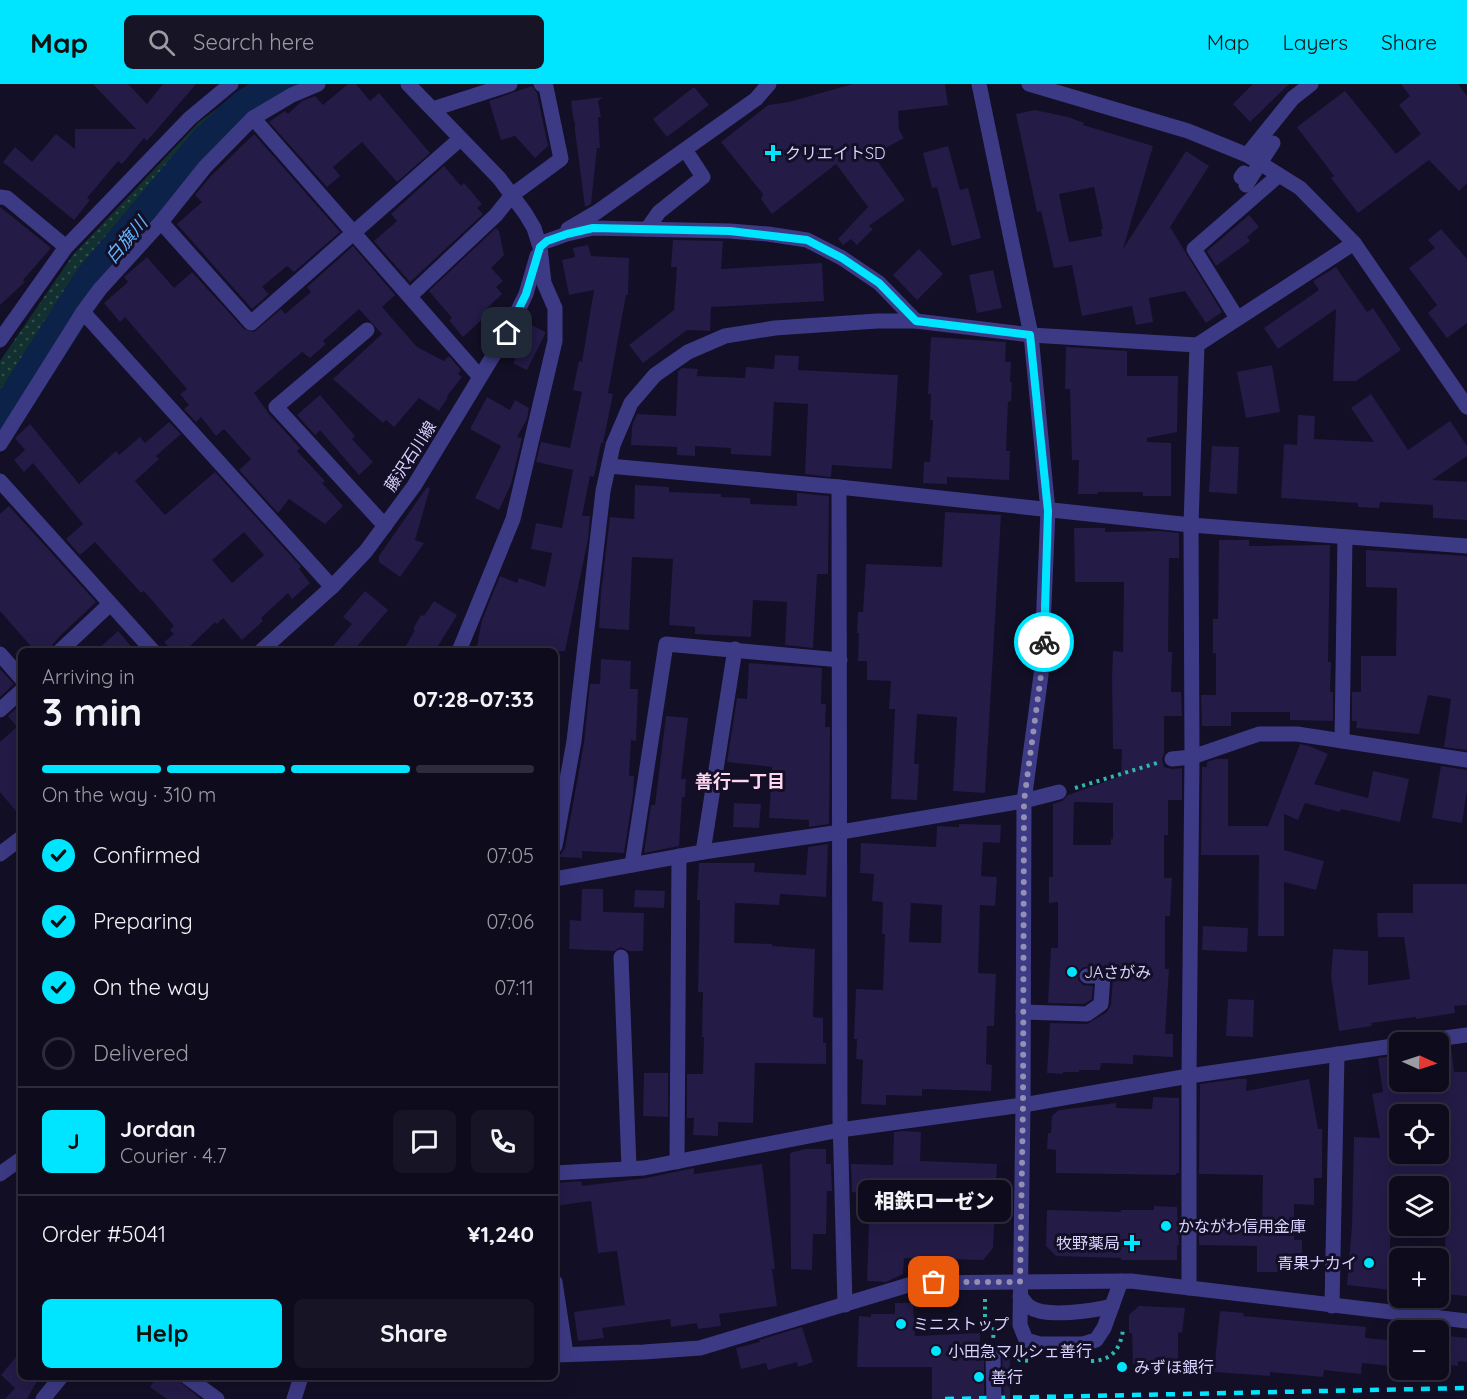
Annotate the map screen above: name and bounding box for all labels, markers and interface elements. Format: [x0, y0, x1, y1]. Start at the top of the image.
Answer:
search box [124, 15, 544, 69]
text: Map [30, 25, 88, 60]
icon: search [145, 26, 178, 59]
text: Search here [193, 28, 315, 56]
text: Map [1207, 29, 1250, 55]
text: Layers [1283, 29, 1348, 55]
text: Share [1381, 29, 1437, 55]
place label: クリエイトSD [785, 143, 886, 163]
marker: クリエイトSD [766, 146, 780, 160]
water label: 白旗川 [100, 210, 153, 268]
pin [481, 307, 532, 358]
icon: home [490, 316, 523, 349]
street label: 藤沢石川線 [380, 417, 440, 495]
courier [1014, 612, 1074, 672]
icon: bike [1028, 626, 1061, 659]
text: Arriving in [42, 664, 135, 689]
text: 07:28–07:33 [413, 685, 534, 713]
text: 3 min [42, 687, 142, 736]
district label: 善行一丁目 [695, 770, 785, 793]
text: On the way · 310 m [42, 782, 216, 807]
icon: check [42, 839, 75, 872]
text: Confirmed [93, 841, 200, 869]
text: 07:05 [486, 843, 534, 868]
icon: check [42, 905, 75, 938]
text: Preparing [93, 907, 193, 935]
text: 07:06 [487, 909, 534, 934]
place label: JAさがみ [1084, 962, 1151, 982]
marker: JAさがみ [1065, 965, 1079, 979]
icon: check [42, 971, 75, 1004]
text: On the way [93, 973, 209, 1001]
text: 07:11 [494, 975, 534, 1000]
north arrow [1389, 1032, 1449, 1092]
map controls [1389, 1032, 1449, 1380]
text: Delivered [93, 1039, 189, 1067]
button: locate [1389, 1104, 1449, 1164]
button: chat [393, 1110, 456, 1173]
button: phone [471, 1110, 534, 1173]
text: Jordan [120, 1115, 196, 1143]
text: J [67, 1127, 80, 1155]
text: Courier · 4.7 [120, 1143, 227, 1168]
button: layers [1389, 1176, 1449, 1236]
callout: 相鉄ローゼン [858, 1180, 1010, 1222]
text: 相鉄ローゼン [875, 1188, 995, 1213]
place label: かながわ信用金庫 [1178, 1216, 1306, 1236]
marker: かながわ信用金庫 [1159, 1219, 1173, 1233]
text: Order #5041 [42, 1220, 166, 1248]
text: ¥1,240 [467, 1220, 534, 1248]
place label: 牧野薬局 [1056, 1233, 1120, 1253]
marker: 牧野薬局 [1125, 1236, 1139, 1250]
button: + [1389, 1248, 1449, 1308]
place label: 青果ナカイ [1277, 1253, 1357, 1273]
pin [908, 1256, 959, 1307]
marker: 青果ナカイ [1362, 1256, 1376, 1270]
icon: bag [917, 1265, 950, 1298]
button: Help [42, 1299, 282, 1368]
button: Share [294, 1299, 534, 1368]
place label: ミニストップ [913, 1314, 1009, 1334]
marker: ミニストップ [894, 1317, 908, 1331]
button: − [1389, 1320, 1449, 1380]
place label: 小田急マルシェ善行 [948, 1341, 1092, 1361]
marker: 小田急マルシェ善行 [929, 1344, 943, 1358]
place label: みずほ銀行 [1134, 1357, 1214, 1377]
marker: みずほ銀行 [1115, 1360, 1129, 1374]
place label: 善行 [991, 1367, 1023, 1387]
marker: 善行 [972, 1370, 986, 1384]

